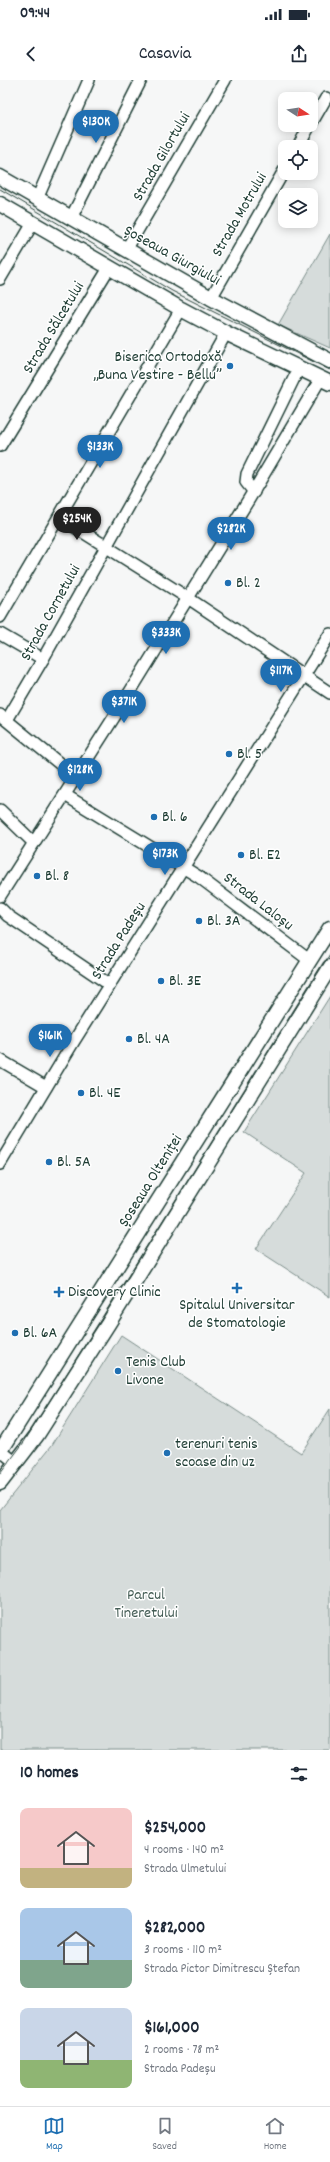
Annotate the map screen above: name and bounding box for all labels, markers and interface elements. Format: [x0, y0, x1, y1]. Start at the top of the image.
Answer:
text: 09:44 [20, 3, 50, 25]
text: Casavia [139, 42, 191, 67]
icon: back [20, 43, 42, 65]
icon: share [288, 43, 310, 65]
north arrow [278, 92, 318, 132]
map controls [278, 92, 318, 228]
street label: Strada Gilortului [127, 108, 197, 206]
pin: $130K [68, 110, 124, 144]
text: $130K [82, 113, 110, 132]
button: locate [278, 140, 318, 180]
street label: Strada Motrului [207, 169, 273, 261]
button: layers [278, 188, 318, 228]
street label: Șoseaua Giurgiului [119, 220, 225, 292]
street label: Strada Sălcetului [17, 278, 91, 378]
place label: Biserica Ortodoxă „Buna Vestire - Bellu” [93, 346, 222, 387]
marker: Biserica Ortodoxă „Buna Vestire - Bellu” [225, 361, 235, 371]
pin: $133K [72, 435, 128, 469]
text: $133K [87, 438, 114, 457]
pin: $254K [49, 507, 105, 541]
text: $254K [62, 510, 92, 529]
pin: $282K [203, 517, 259, 551]
text: $282K [216, 520, 246, 539]
street label: Strada Cornetului [15, 561, 87, 665]
place label: Bl. 2 [236, 572, 261, 595]
marker: Bl. 2 [223, 578, 233, 588]
pin: $333K [138, 621, 194, 655]
text: $333K [151, 624, 181, 643]
pin: $117K [253, 659, 309, 693]
text: $117K [269, 662, 293, 681]
pin: $371K [96, 690, 152, 724]
text: $371K [111, 693, 137, 712]
place label: Bl. 5 [237, 743, 262, 766]
marker: Bl. 5 [224, 749, 234, 759]
pin: $128K [52, 758, 108, 792]
text: $128K [67, 761, 93, 780]
place label: Bl. 6 [162, 806, 188, 829]
marker: Bl. 6 [149, 812, 159, 822]
pin: $173K [137, 842, 193, 876]
place label: Bl. E2 [249, 844, 281, 867]
text: $173K [152, 845, 178, 864]
marker: Bl. E2 [236, 850, 246, 860]
place label: Bl. 8 [45, 865, 69, 888]
street label: Strada Laloșu [218, 867, 298, 937]
marker: Bl. 8 [32, 871, 42, 881]
street label: Strada Padeșu [86, 898, 152, 984]
place label: Bl. 3A [207, 910, 241, 933]
marker: Bl. 3A [194, 916, 204, 926]
place label: Bl. 3E [169, 970, 202, 993]
marker: Bl. 3E [156, 976, 166, 986]
pin: $161K [22, 1024, 78, 1058]
text: $161K [38, 1027, 62, 1046]
place label: Bl. 4A [137, 1028, 170, 1051]
marker: Bl. 4A [124, 1034, 134, 1044]
place label: Bl. 4E [89, 1082, 121, 1105]
marker: Bl. 4E [76, 1088, 86, 1098]
street label: Șoseaua Olteniței [113, 1130, 189, 1232]
place label: Bl. 5A [57, 1151, 91, 1174]
marker: Bl. 5A [44, 1157, 54, 1167]
place label: Discovery Clinic [68, 1281, 161, 1304]
marker: Spitalul Universitar de Stomatologie [231, 1282, 243, 1294]
marker: Discovery Clinic [53, 1286, 65, 1298]
place label: Spitalul Universitar de Stomatologie [179, 1294, 295, 1335]
place label: Bl. 6A [23, 1322, 58, 1345]
marker: Bl. 6A [10, 1328, 20, 1338]
place label: Tenis Club Livone [126, 1351, 186, 1392]
marker: Tenis Club Livone [113, 1366, 123, 1376]
place label: terenuri tenis scoase din uz [175, 1433, 258, 1474]
marker: terenuri tenis scoase din uz [162, 1448, 172, 1458]
park label: Parcul Tineretului [114, 1584, 178, 1625]
text: 10 homes [20, 1762, 79, 1786]
icon: filters [288, 1763, 310, 1785]
text: $254,000 [144, 1817, 206, 1841]
icon: home [52, 1824, 100, 1872]
text: 4 rooms · 140 m² [144, 1841, 224, 1860]
text: Strada Ulmetului [144, 1860, 226, 1879]
text: $282,000 [144, 1917, 205, 1941]
icon: home [52, 1924, 100, 1972]
text: 3 rooms · 110 m² [144, 1941, 222, 1960]
text: Strada Pictor Dimitrescu Ștefan [144, 1960, 300, 1979]
text: $161,000 [144, 2017, 199, 2041]
icon: home [52, 2024, 100, 2072]
text: 2 rooms · 78 m² [144, 2041, 219, 2060]
text: Strada Padeșu [144, 2060, 216, 2079]
tab: Map [43, 2115, 65, 2155]
tab: Saved [152, 2115, 177, 2155]
tab: Home [264, 2115, 287, 2155]

